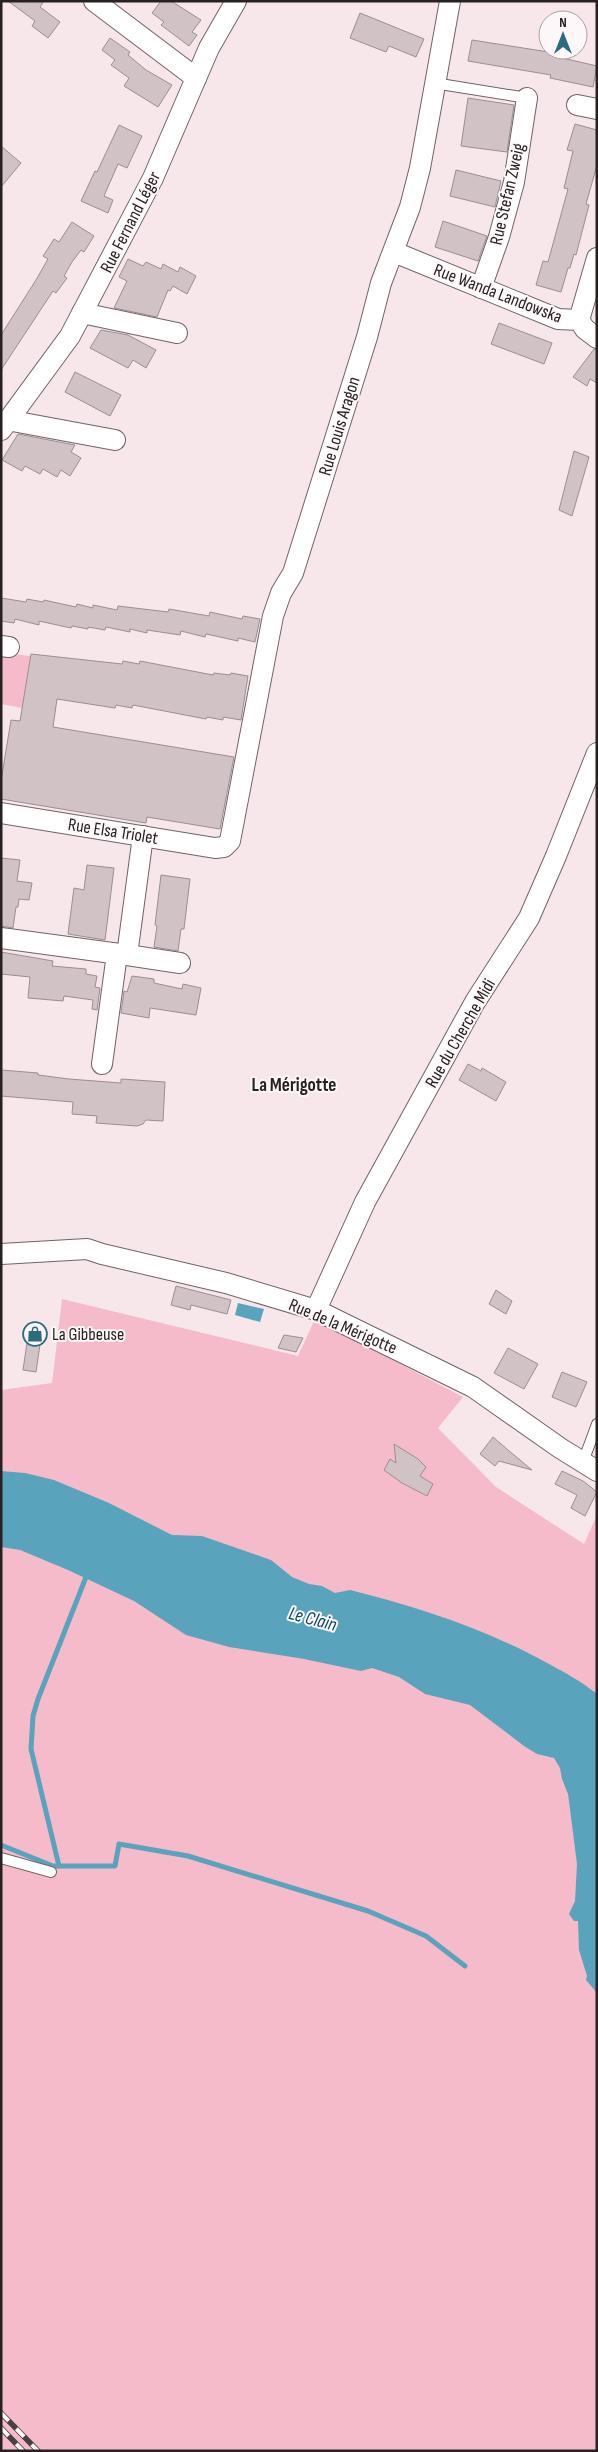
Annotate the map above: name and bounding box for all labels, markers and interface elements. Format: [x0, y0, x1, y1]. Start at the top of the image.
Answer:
north arrow [538, 10, 588, 60]
text: N [559, 14, 567, 31]
street label: Rue Stefan Zweig [486, 141, 529, 247]
street label: Rue Fernand Léger [96, 168, 165, 276]
street label: Rue Wanda Landowska [431, 259, 565, 328]
street label: Rue Louis Aragon [314, 374, 364, 478]
street label: Rue Elsa Triolet [66, 814, 160, 849]
street label: Rue du Cherche Midi [421, 975, 500, 1091]
district label: La Mérigotte [252, 1074, 336, 1097]
street label: Rue de la Mérigotte [285, 1294, 400, 1359]
shop icon: La Gibbeuse [22, 1321, 48, 1347]
place label: La Gibbeuse [52, 1324, 124, 1345]
water label: Le Clain [286, 1602, 339, 1637]

